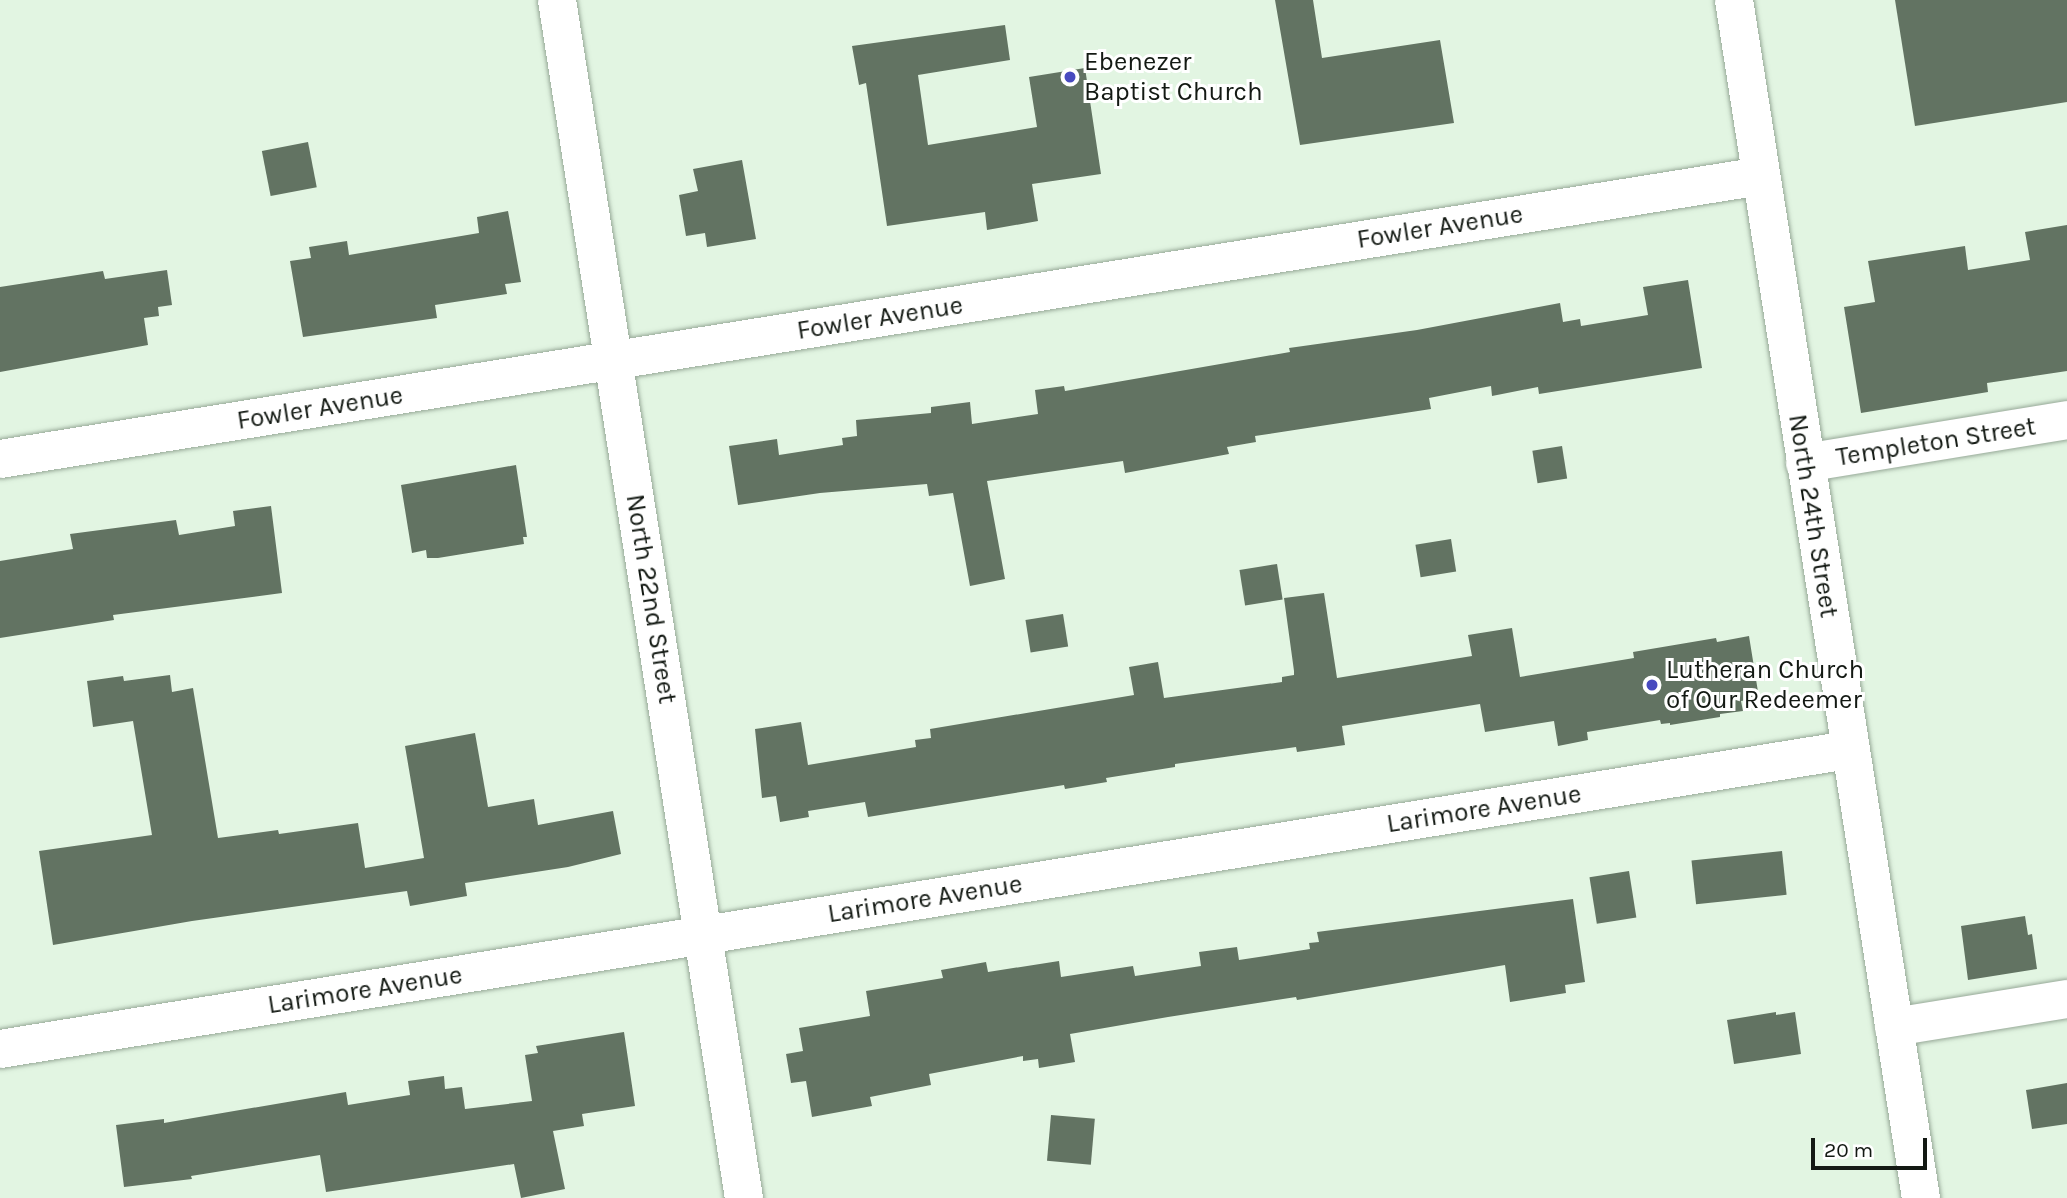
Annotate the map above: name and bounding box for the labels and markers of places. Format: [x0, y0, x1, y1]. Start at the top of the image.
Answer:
place label: Ebenezer Baptist Church [1084, 46, 1263, 108]
marker: Ebenezer Baptist Church [1062, 69, 1078, 85]
place label: Lutheran Church of Our Redeemer [1666, 654, 1864, 716]
marker: Lutheran Church of Our Redeemer [1644, 677, 1660, 693]

